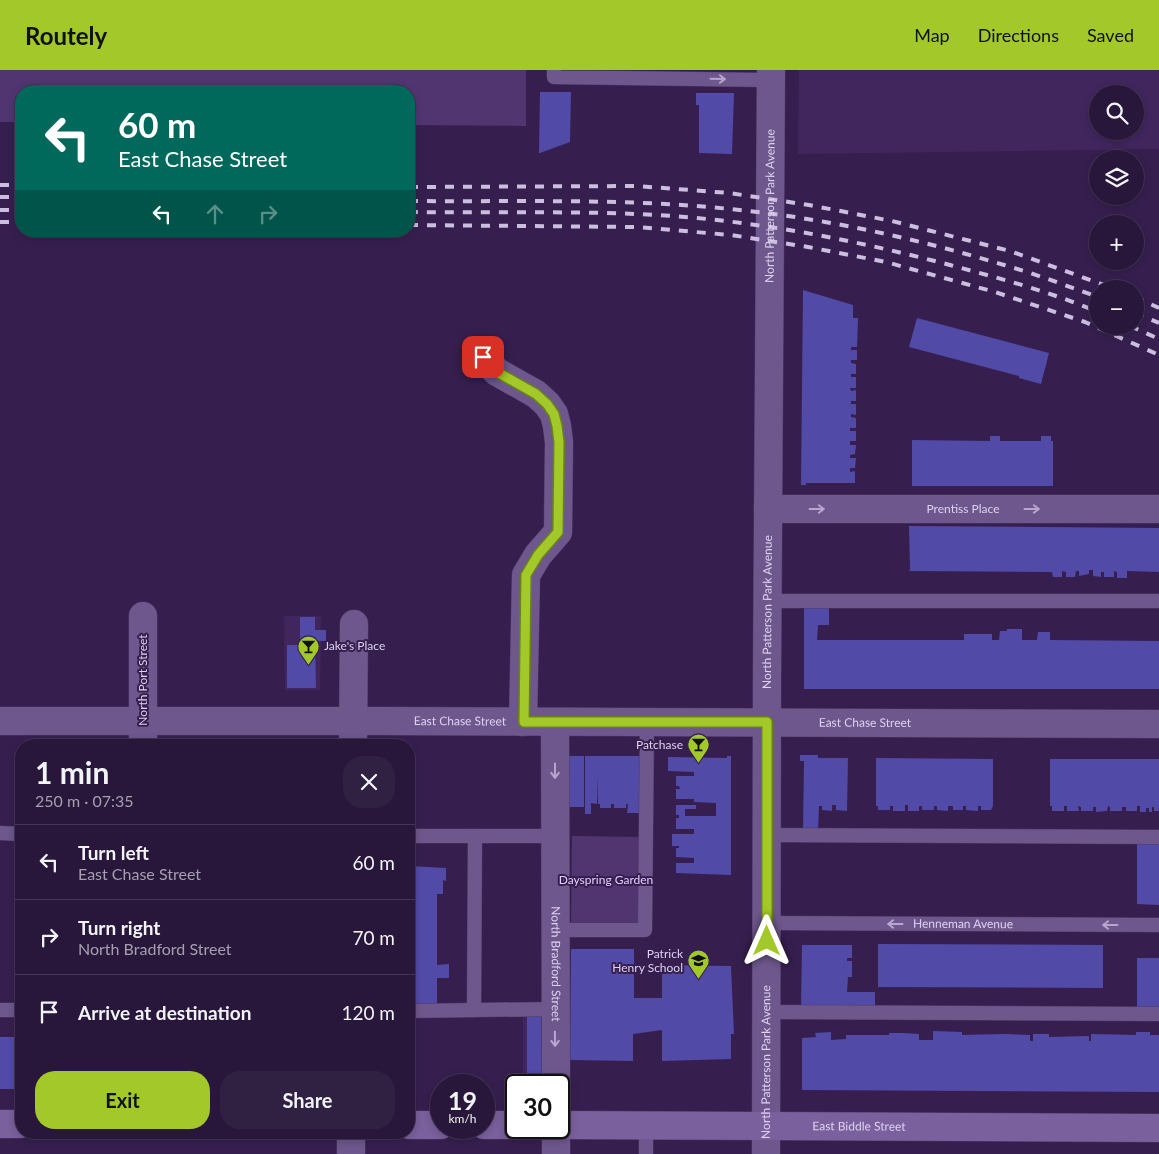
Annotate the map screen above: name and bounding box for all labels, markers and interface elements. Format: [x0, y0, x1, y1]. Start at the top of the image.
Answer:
text: Routely [25, 21, 107, 50]
text: Map [914, 24, 950, 46]
text: Directions [978, 24, 1059, 46]
text: Saved [1087, 24, 1134, 46]
one-way arrow [710, 74, 726, 84]
map controls [1089, 85, 1144, 335]
button: search [1089, 85, 1144, 140]
text: 60 m [118, 103, 196, 145]
icon: left [35, 105, 100, 170]
street label: North Patterson Park Avenue [762, 129, 778, 283]
text: East Chase Street [118, 145, 287, 172]
button: layers [1089, 150, 1144, 205]
icon: left [148, 200, 176, 228]
icon: ahead [201, 200, 229, 228]
icon: right [254, 200, 282, 228]
button: + [1089, 215, 1144, 270]
button: − [1089, 280, 1144, 335]
pin [462, 336, 504, 378]
icon: arrive [469, 343, 497, 371]
street label: Prentiss Place [926, 501, 1000, 516]
one-way arrow [808, 504, 825, 514]
one-way arrow [1024, 504, 1040, 514]
street label: North Patterson Park Avenue [759, 535, 775, 689]
street label: North Port Street [135, 634, 150, 726]
bar icon: Jake's Place [296, 634, 320, 665]
place label: Jake's Place [324, 638, 385, 653]
street label: East Chase Street [414, 713, 507, 728]
street label: East Chase Street [819, 715, 912, 730]
bar icon: Patchase [687, 733, 711, 764]
place label: Patchase [636, 737, 683, 752]
text: 1 min [35, 754, 109, 790]
button: close [343, 756, 395, 808]
one-way arrow [550, 763, 560, 779]
text: 250 m · 07:35 [35, 791, 134, 810]
text: Turn left [78, 841, 149, 864]
icon: left [35, 848, 63, 876]
text: 60 m [352, 851, 395, 874]
text: East Chase Street [78, 864, 201, 883]
park label: Dayspring Garden [559, 872, 653, 887]
street label: North Bradford Street [549, 906, 564, 1022]
position arrow [740, 914, 792, 966]
text: Turn right [78, 916, 160, 939]
street label: Henneman Avenue [913, 916, 1013, 931]
one-way arrow [888, 919, 904, 929]
one-way arrow [1103, 920, 1119, 930]
icon: right [35, 923, 63, 951]
text: 70 m [352, 926, 395, 949]
text: North Bradford Street [78, 939, 232, 958]
place label: Patrick Henry School [612, 946, 684, 975]
school or university icon: Patrick Henry School [687, 949, 711, 980]
street label: North Patterson Park Avenue [758, 985, 773, 1139]
icon: arrive [35, 998, 63, 1026]
text: Arrive at destination [78, 1001, 251, 1024]
text: 120 m [341, 1001, 395, 1024]
one-way arrow [550, 1030, 560, 1047]
button: Exit [35, 1071, 210, 1129]
button: Share [220, 1071, 395, 1129]
speed limit sign: 30 [505, 1074, 570, 1139]
text: 19 [448, 1085, 477, 1115]
text: km/h [448, 1111, 477, 1126]
street label: East Biddle Street [812, 1118, 906, 1134]

